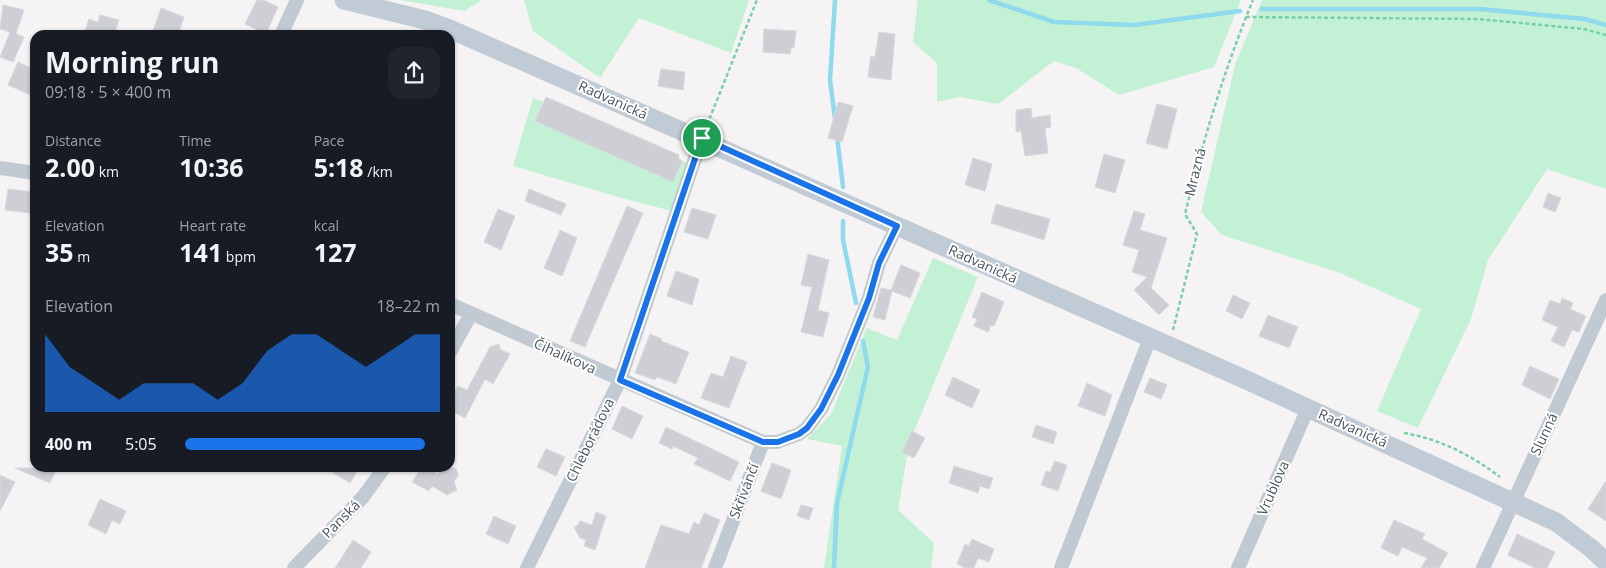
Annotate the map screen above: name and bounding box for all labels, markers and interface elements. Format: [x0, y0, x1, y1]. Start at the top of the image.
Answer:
text: Morning run [45, 43, 219, 81]
button: share [388, 47, 440, 99]
street label: Radvanická [576, 76, 651, 123]
text: 09:18 · 5 × 400 m [45, 81, 171, 103]
pin [681, 117, 723, 159]
icon: arrive [688, 124, 716, 152]
text: Distance [45, 131, 101, 150]
text: Time [179, 131, 211, 150]
text: Pace [314, 131, 344, 150]
street label: Mrazná [1179, 146, 1210, 198]
text: 2.00 [45, 150, 95, 184]
text: 10:36 [179, 150, 244, 184]
text: 5:18 [314, 150, 364, 184]
text: km [95, 162, 119, 181]
text: /km [364, 162, 393, 181]
text: Elevation [45, 216, 104, 235]
text: Heart rate [179, 216, 246, 235]
text: kcal [314, 216, 339, 235]
text: 35 [45, 235, 74, 269]
text: 141 [179, 235, 222, 269]
text: 127 [314, 235, 357, 269]
street label: Radvanická [946, 240, 1021, 287]
text: m [74, 247, 90, 266]
text: bpm [222, 247, 256, 266]
text: Elevation [45, 295, 113, 317]
text: 18–22 m [376, 295, 440, 317]
street label: Čihalíkova [531, 333, 599, 378]
street label: Chleborádova [561, 395, 618, 485]
street label: Radvanická [1316, 404, 1391, 451]
street label: Slunná [1525, 409, 1562, 458]
text: 400 m [45, 433, 92, 455]
text: 5:05 [125, 433, 157, 455]
street label: Vrublova [1252, 457, 1293, 518]
street label: Skřivánčí [724, 460, 763, 521]
street label: Panská [317, 495, 364, 542]

